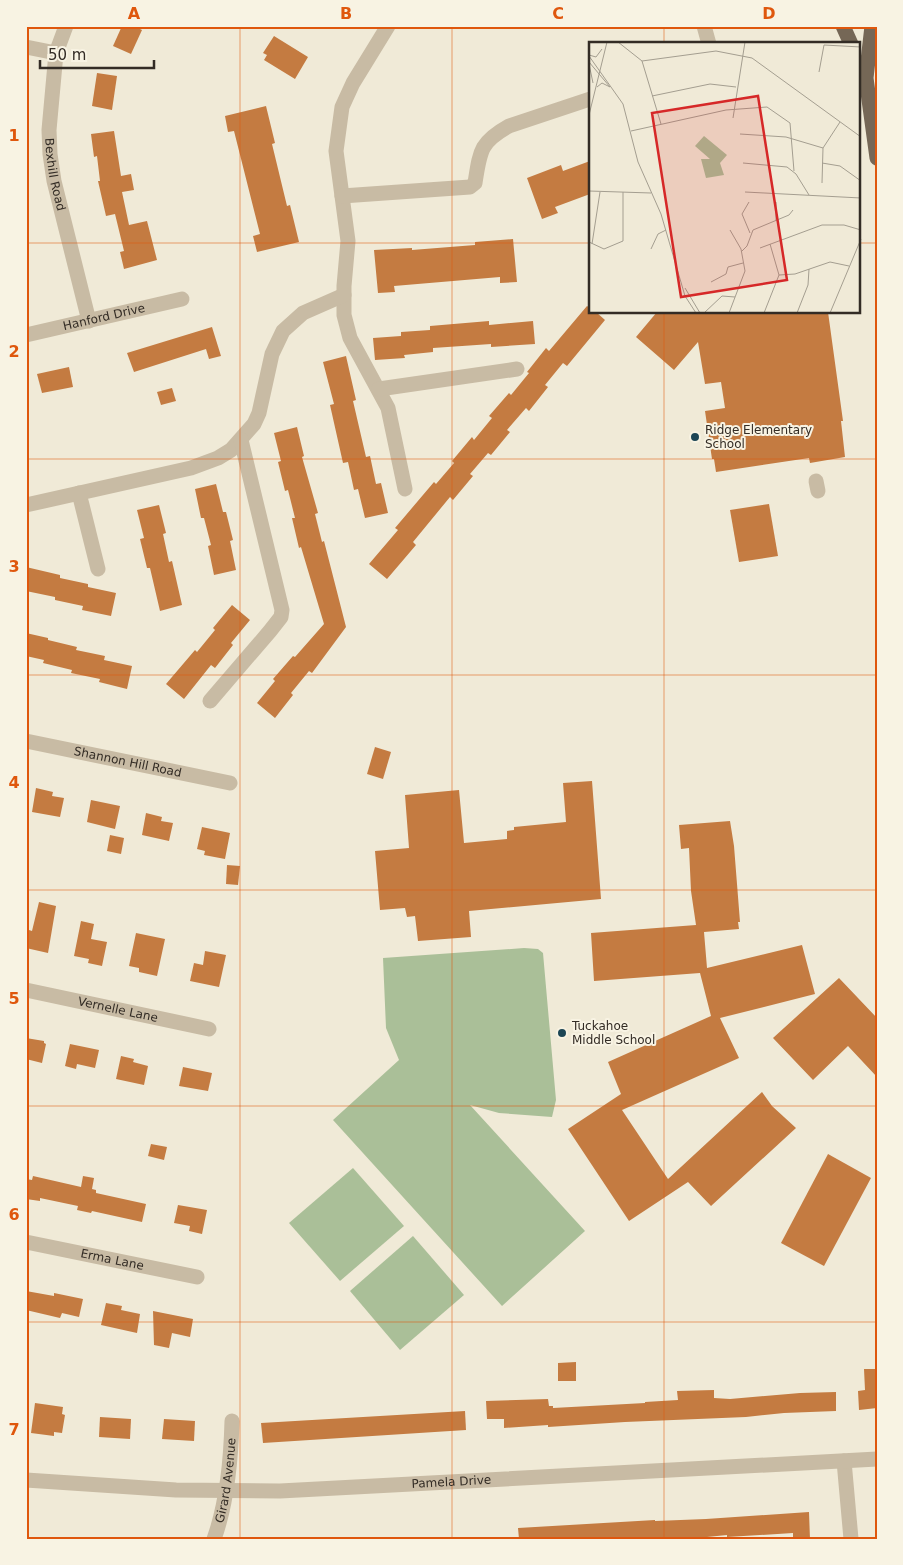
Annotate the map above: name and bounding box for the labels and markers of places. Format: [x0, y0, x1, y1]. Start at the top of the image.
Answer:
place label: Ridge Elementary School [705, 423, 812, 451]
marker: Ridge Elementary School [689, 431, 701, 443]
place label: Tuckahoe Middle School [571, 1019, 655, 1047]
marker: Tuckahoe Middle School [556, 1027, 568, 1039]

